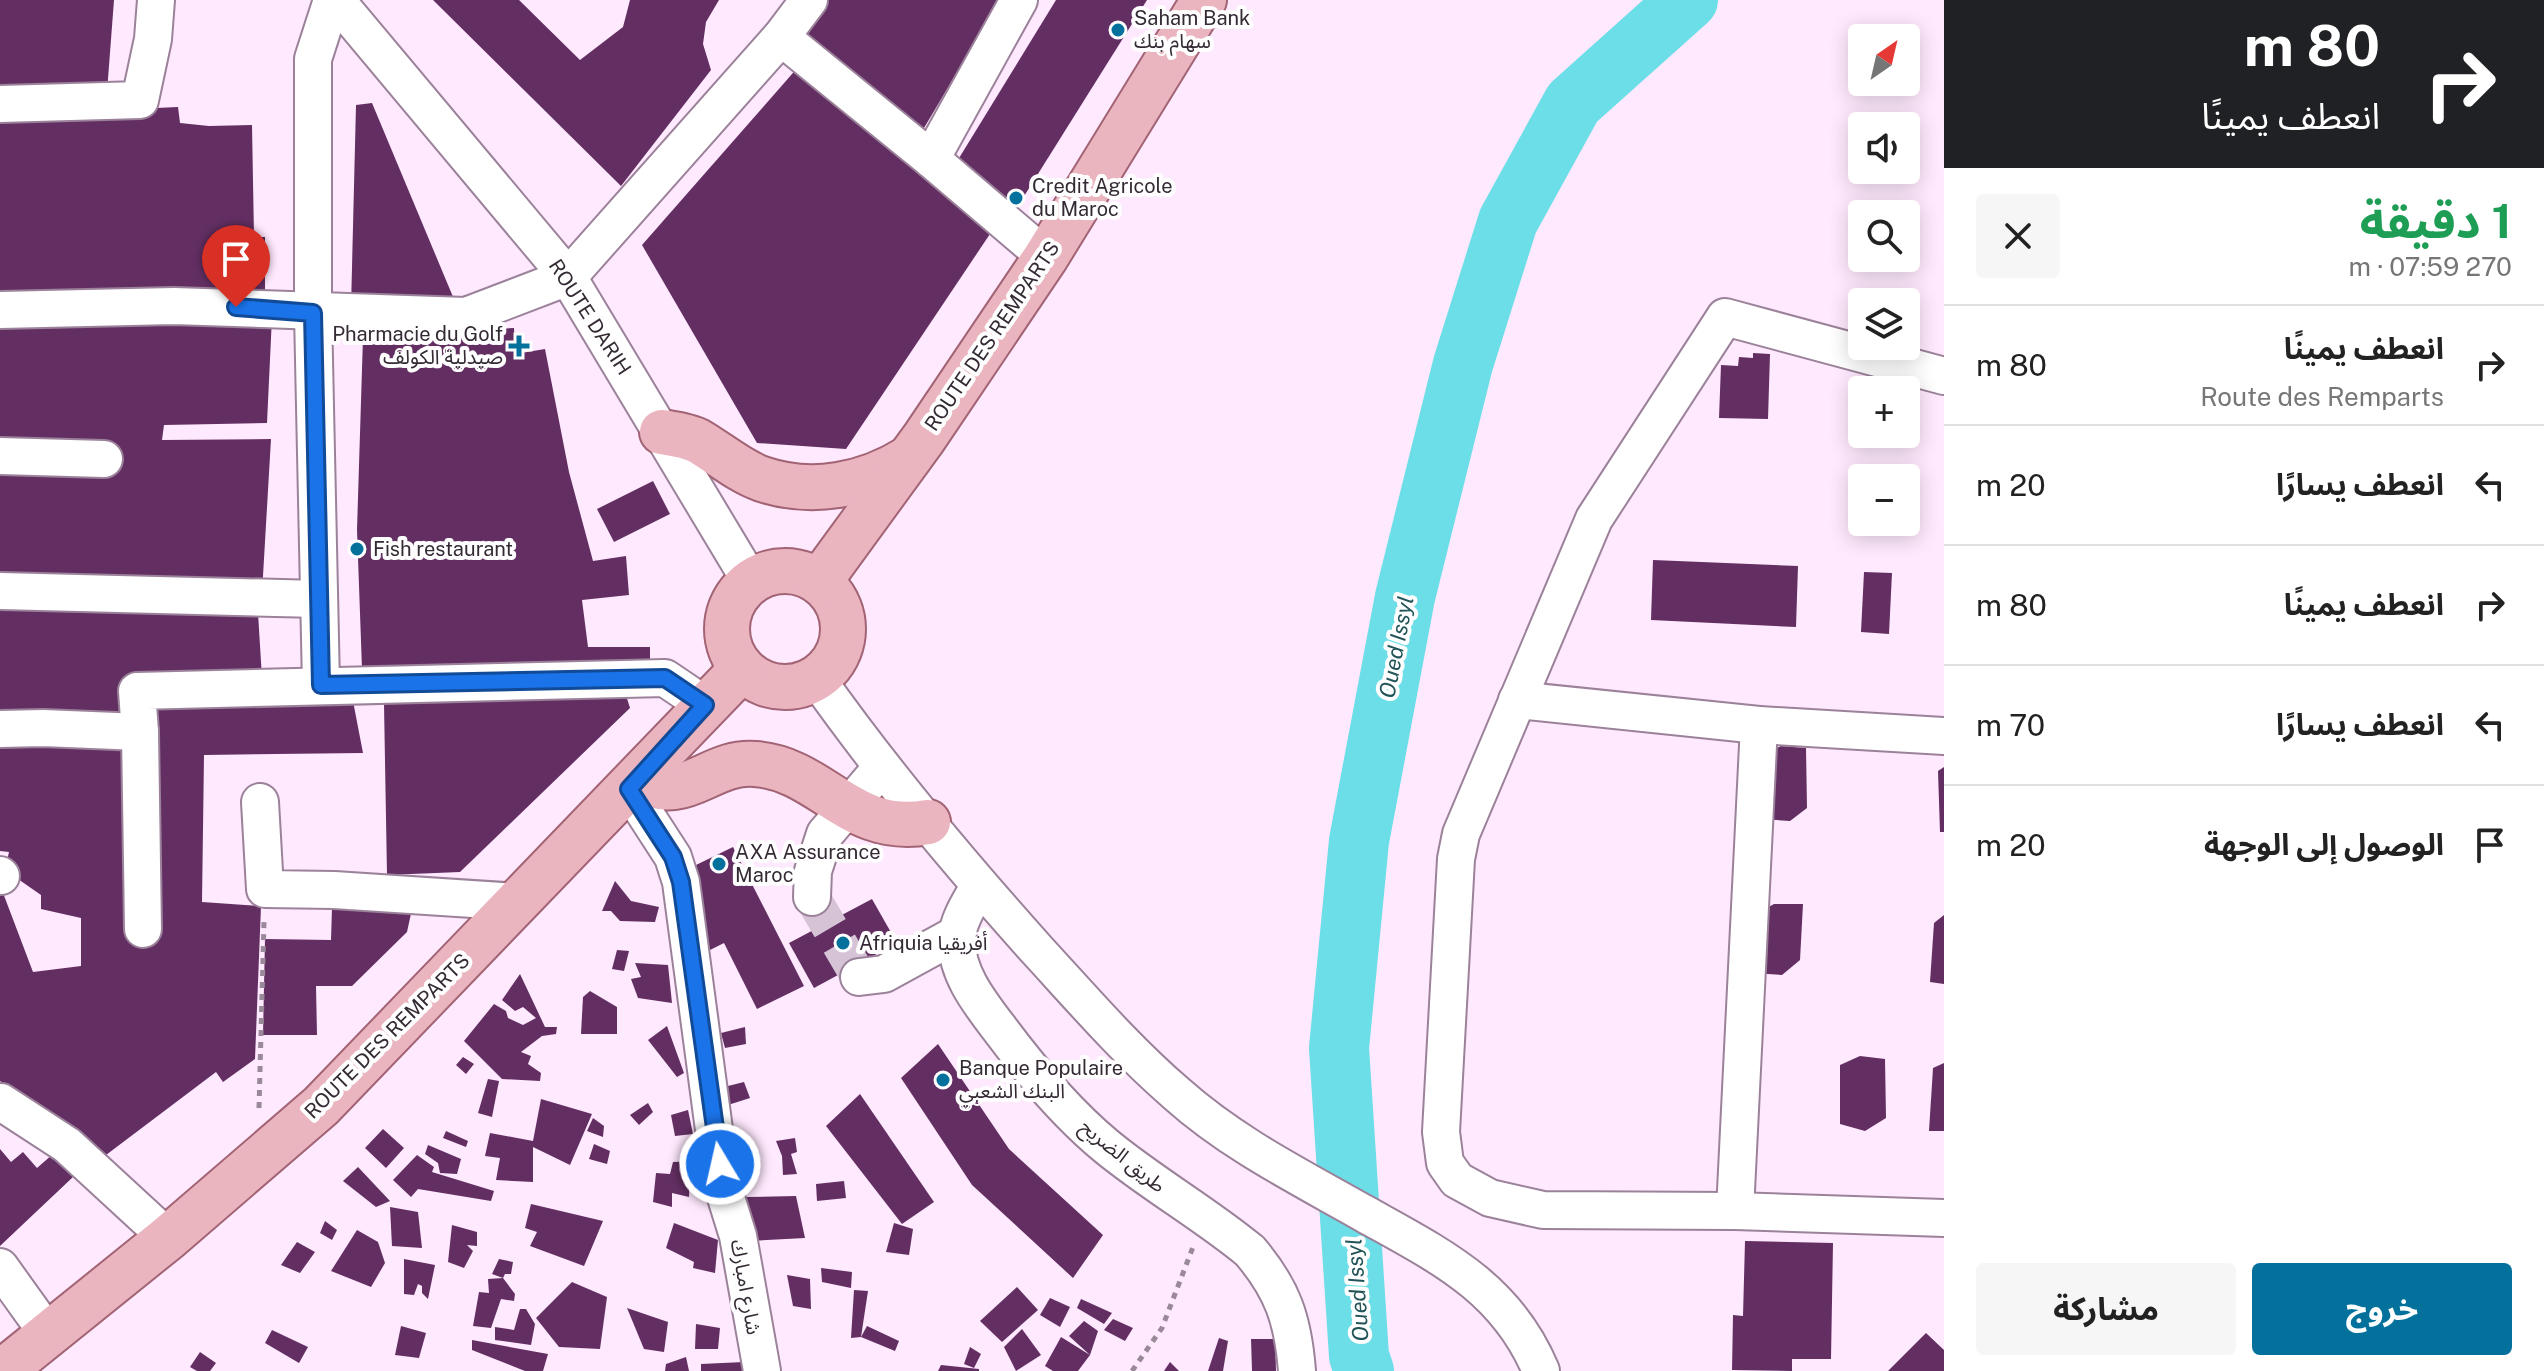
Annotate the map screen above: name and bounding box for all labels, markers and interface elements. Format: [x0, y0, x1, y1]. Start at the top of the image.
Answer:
place label: Saham Bank سهام بنك [1134, 6, 1250, 56]
text: 80 m [2244, 13, 2380, 79]
marker: Saham Bank سهام بنك [1109, 21, 1127, 39]
north arrow [1848, 24, 1920, 96]
map controls [1848, 24, 1920, 536]
icon: right [2408, 32, 2512, 136]
text: انعطف يمينًا [2201, 95, 2380, 137]
button: sound [1848, 112, 1920, 184]
place label: Credit Agricole du Maroc [1032, 174, 1173, 221]
marker: Credit Agricole du Maroc [1007, 189, 1025, 207]
text: 1 دقيقة [2360, 192, 2512, 249]
button: close [1976, 194, 2060, 278]
button: search [1848, 200, 1920, 272]
pin [202, 225, 270, 307]
icon: arrive [214, 237, 258, 281]
street label: ROUTE DES REMPARTS [920, 237, 1064, 435]
text: 270 m · 07:59 [2348, 251, 2512, 282]
street label: ROUTE DARIH [544, 255, 636, 379]
button: layers [1848, 288, 1920, 360]
place label: Pharmacie du Golf صيدلية الكولف [332, 322, 503, 369]
text: انعطف يمينًا [2284, 330, 2444, 366]
marker: Pharmacie du Golf صيدلية الكولف [510, 337, 528, 355]
icon: right [2468, 343, 2512, 387]
text: 80 m [1976, 347, 2047, 383]
button: + [1848, 376, 1920, 448]
text: Route des Remparts [2200, 381, 2444, 412]
icon: left [2468, 463, 2512, 507]
button: − [1848, 464, 1920, 536]
text: انعطف يسارًا [2276, 466, 2444, 502]
text: 20 m [1976, 467, 2046, 503]
place label: Fish restaurant [373, 537, 513, 561]
marker: Fish restaurant [348, 540, 366, 558]
icon: right [2468, 583, 2512, 627]
text: انعطف يمينًا [2284, 586, 2444, 622]
text: 80 m [1976, 587, 2047, 623]
water label: Oued Issyl [1373, 594, 1419, 700]
icon: left [2468, 703, 2512, 747]
text: انعطف يسارًا [2276, 706, 2444, 742]
text: 70 m [1976, 707, 2045, 743]
icon: arrive [2468, 823, 2512, 867]
text: الوصول إلى الوجهة [2204, 826, 2444, 862]
text: 20 m [1976, 827, 2046, 863]
place label: AXA Assurance Maroc [735, 840, 881, 887]
marker: AXA Assurance Maroc [710, 855, 728, 873]
place label: Afriquia أفريقيا [859, 931, 988, 955]
marker: Afriquia أفريقيا [834, 934, 852, 952]
street label: ROUTE DES REMPARTS [299, 948, 475, 1124]
place label: Banque Populaire البنك الشعبي [959, 1056, 1123, 1107]
marker: Banque Populaire البنك الشعبي [934, 1071, 952, 1089]
street label: طريق الضريح [1074, 1114, 1171, 1200]
position arrow [678, 1122, 762, 1206]
street label: شارع امبارك [723, 1238, 766, 1337]
water label: Oued Issyl [1340, 1238, 1374, 1342]
button: مشاركة [1976, 1263, 2236, 1355]
button: خروج [2252, 1263, 2512, 1355]

